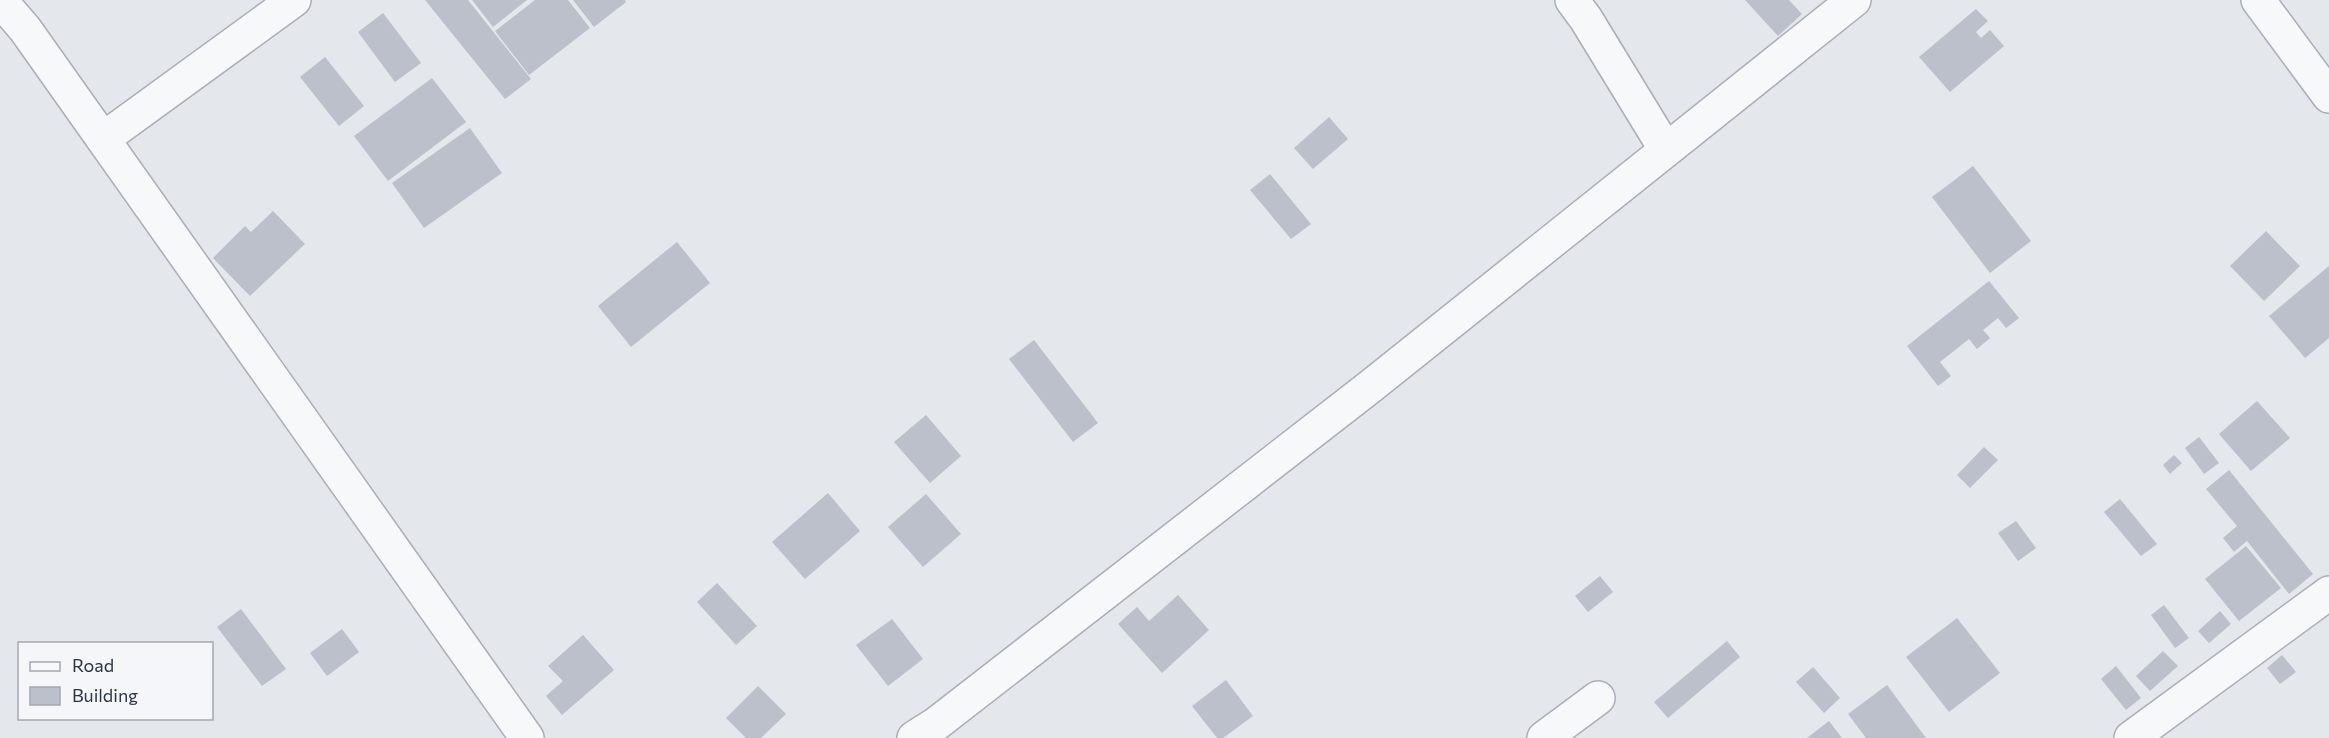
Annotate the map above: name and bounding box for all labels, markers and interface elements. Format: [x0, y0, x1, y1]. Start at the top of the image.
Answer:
legend [18, 642, 213, 720]
text: Road [72, 654, 114, 676]
text: Building [72, 684, 138, 706]

